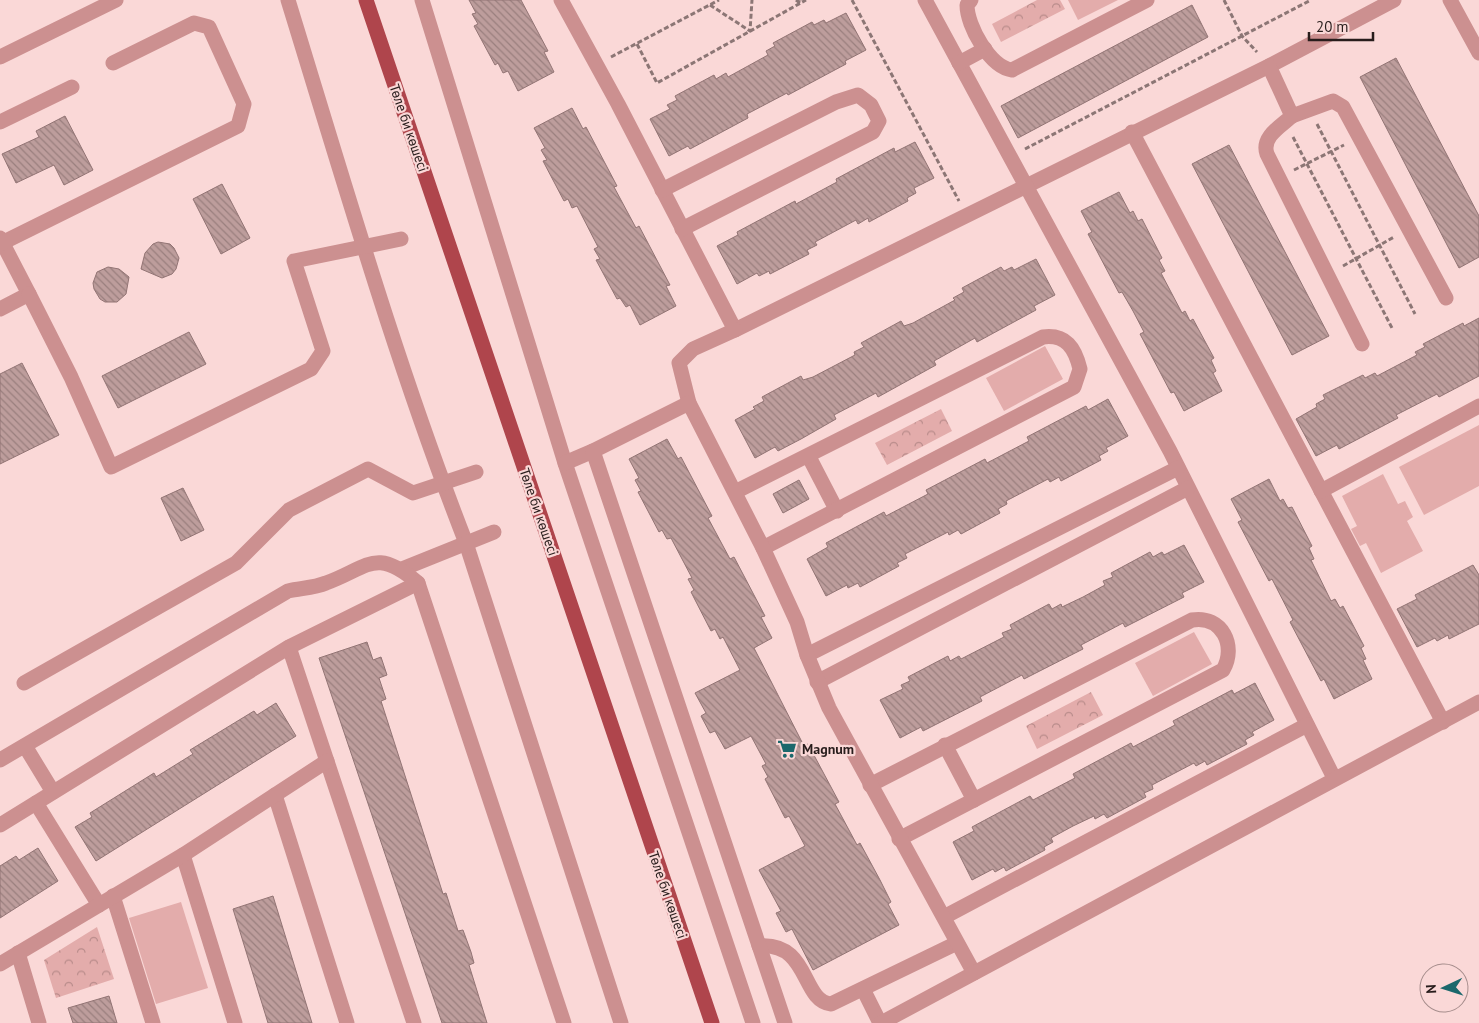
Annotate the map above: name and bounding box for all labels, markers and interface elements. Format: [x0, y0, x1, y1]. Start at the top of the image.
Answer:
scale bar [1309, 10, 1373, 42]
text: 20 m [1316, 17, 1349, 36]
street label: Төле би көшесі [386, 82, 432, 174]
street label: Төле би көшесі [516, 466, 562, 558]
supermarket icon: Magnum [776, 738, 798, 760]
place label: Magnum [802, 740, 854, 758]
street label: Төле би көшесі [645, 849, 691, 941]
north arrow [1419, 963, 1469, 1013]
text: N [1422, 984, 1440, 994]

